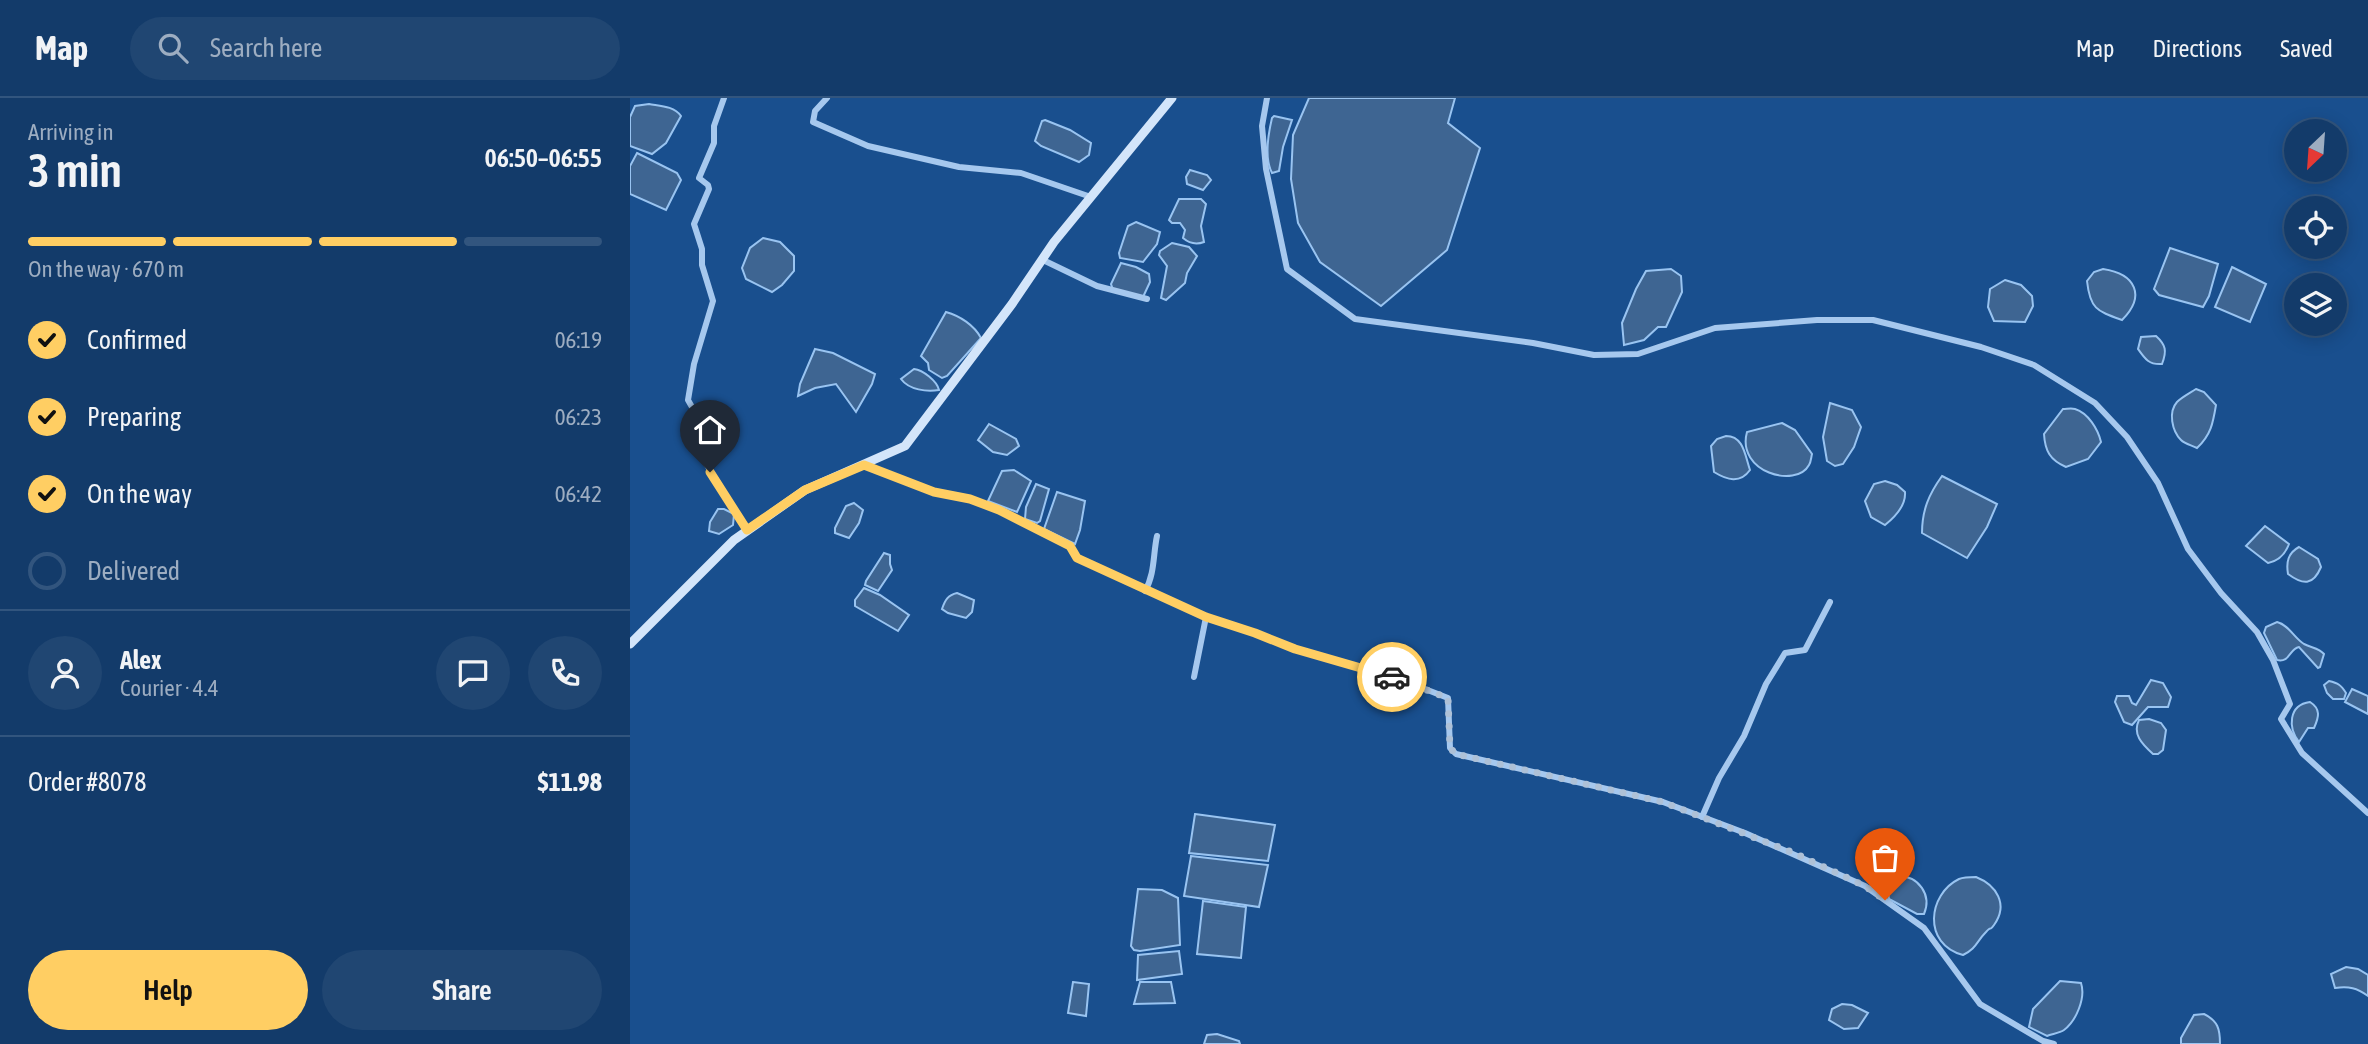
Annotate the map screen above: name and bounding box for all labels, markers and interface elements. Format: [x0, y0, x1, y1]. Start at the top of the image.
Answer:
search box [130, 17, 620, 80]
text: Map [35, 29, 88, 67]
icon: search [154, 29, 192, 67]
text: Search here [210, 33, 322, 63]
text: Map [2076, 35, 2114, 62]
text: Directions [2152, 35, 2242, 62]
text: Saved [2280, 35, 2333, 62]
text: Arriving in [28, 119, 114, 145]
north arrow [2284, 119, 2347, 182]
map controls [2284, 119, 2347, 336]
text: 06:50–06:55 [485, 143, 602, 173]
text: 3 min [28, 144, 122, 197]
button: locate [2284, 196, 2347, 259]
text: On the way · 670 m [28, 256, 184, 282]
button: layers [2284, 273, 2347, 336]
icon: check [28, 321, 66, 359]
text: Confirmed [87, 325, 187, 355]
text: 06:19 [555, 327, 602, 353]
icon: check [28, 398, 66, 436]
pin [680, 400, 740, 472]
text: Preparing [87, 402, 181, 432]
text: 06:23 [555, 404, 602, 430]
icon: home [691, 411, 729, 449]
icon: check [28, 475, 66, 513]
text: On the way [87, 479, 192, 509]
text: 06:42 [555, 481, 602, 507]
text: Delivered [87, 556, 180, 586]
button: person [28, 636, 102, 710]
button: chat [436, 636, 510, 710]
button: phone [528, 636, 602, 710]
courier [1357, 642, 1427, 712]
text: Alex [120, 645, 161, 675]
icon: car [1373, 658, 1411, 696]
text: Courier · 4.4 [120, 675, 219, 701]
text: Order #8078 [28, 767, 147, 797]
text: $11.98 [538, 767, 602, 797]
pin [1855, 828, 1915, 900]
icon: bag [1866, 839, 1904, 877]
button: Help [28, 950, 308, 1030]
button: Share [322, 950, 602, 1030]

